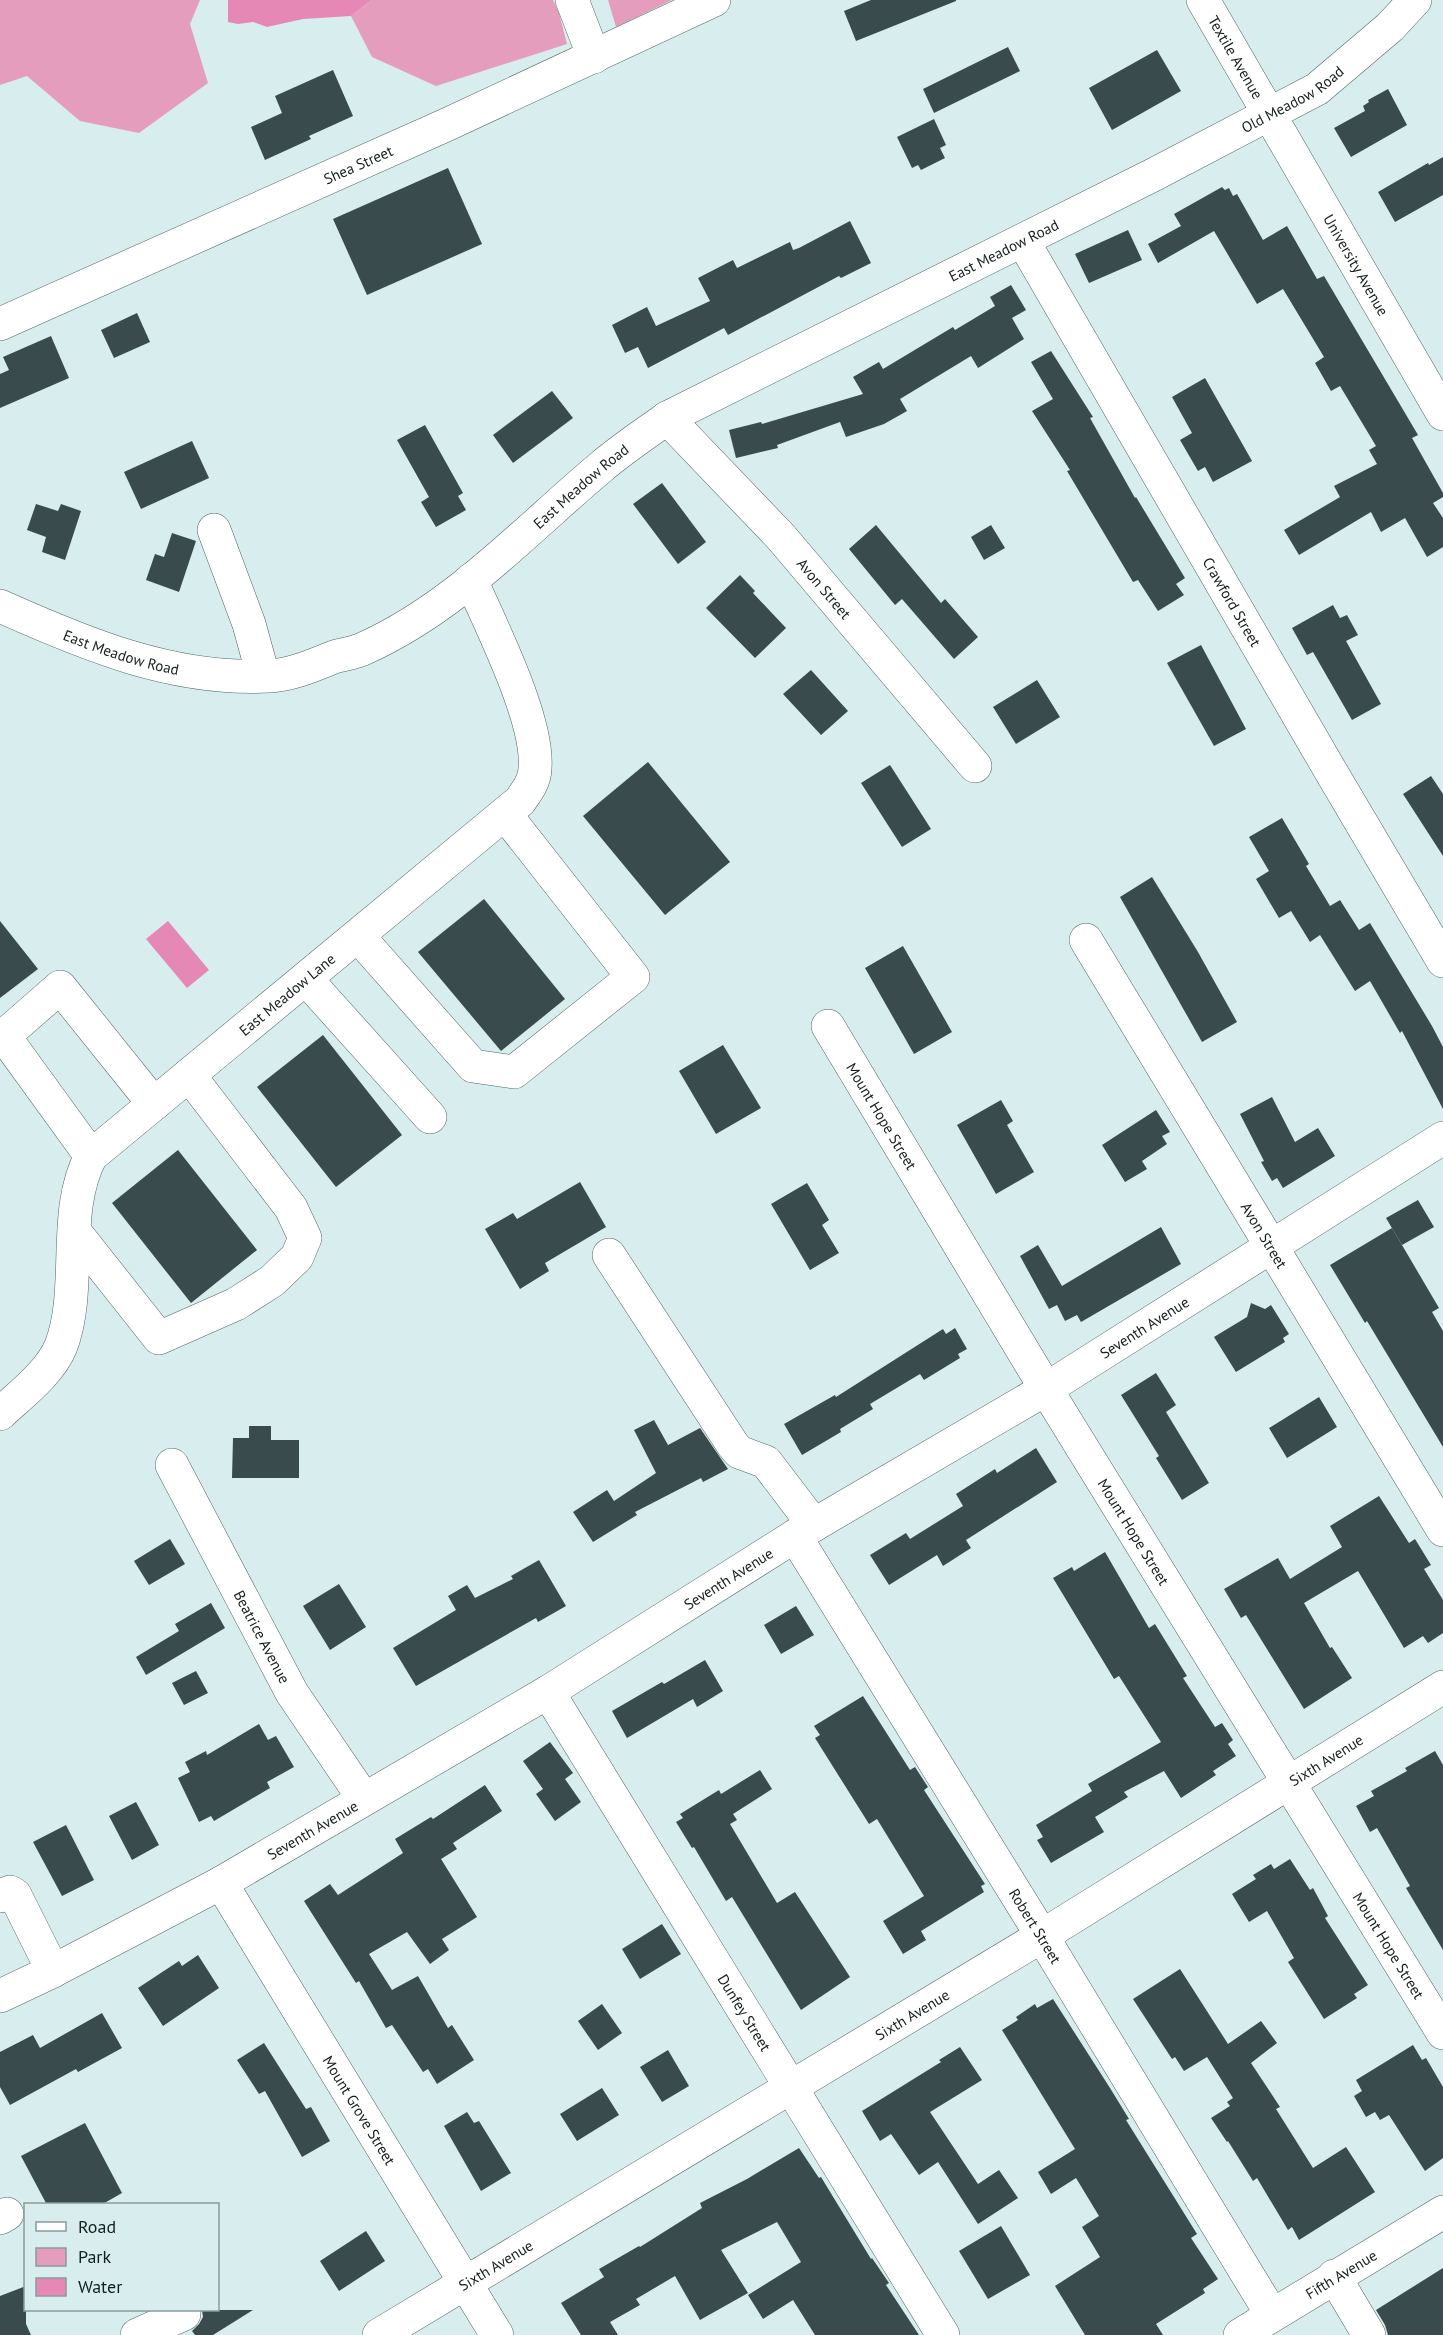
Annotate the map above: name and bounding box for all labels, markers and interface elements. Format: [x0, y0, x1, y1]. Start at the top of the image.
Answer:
street label: Textile Avenue [1205, 12, 1268, 102]
street label: Old Meadow Road [1238, 61, 1347, 137]
street label: Shea Street [320, 141, 395, 188]
street label: University Avenue [1320, 211, 1393, 319]
street label: East Meadow Road [945, 214, 1061, 285]
street label: East Meadow Road [529, 439, 632, 532]
street label: Avon Street [793, 554, 856, 623]
street label: Crawford Street [1199, 554, 1266, 650]
street label: East Meadow Road [61, 625, 181, 679]
street label: East Meadow Lane [235, 949, 339, 1039]
street label: Mount Hope Street [843, 1059, 922, 1173]
street label: Avon Street [1237, 1199, 1292, 1272]
street label: Seventh Avenue [1096, 1292, 1192, 1362]
street label: Mount Hope Street [1094, 1475, 1174, 1588]
street label: Seventh Avenue [680, 1543, 776, 1613]
street label: Beatrice Avenue [230, 1587, 295, 1686]
street label: Sixth Avenue [1285, 1730, 1366, 1790]
street label: Seventh Avenue [264, 1796, 361, 1864]
street label: Robert Street [1005, 1885, 1066, 1967]
street label: Mount Hope Street [1349, 1889, 1429, 2002]
street label: Dunfey Street [714, 1970, 776, 2054]
street label: Sixth Avenue [871, 1985, 953, 2044]
street label: Mount Grove Street [319, 2052, 400, 2168]
legend [24, 2203, 219, 2311]
text: Road [78, 2215, 116, 2238]
street label: Sixth Avenue [455, 2235, 536, 2295]
text: Park [78, 2245, 111, 2268]
street label: Fifth Avenue [1302, 2245, 1380, 2303]
text: Water [78, 2275, 122, 2298]

